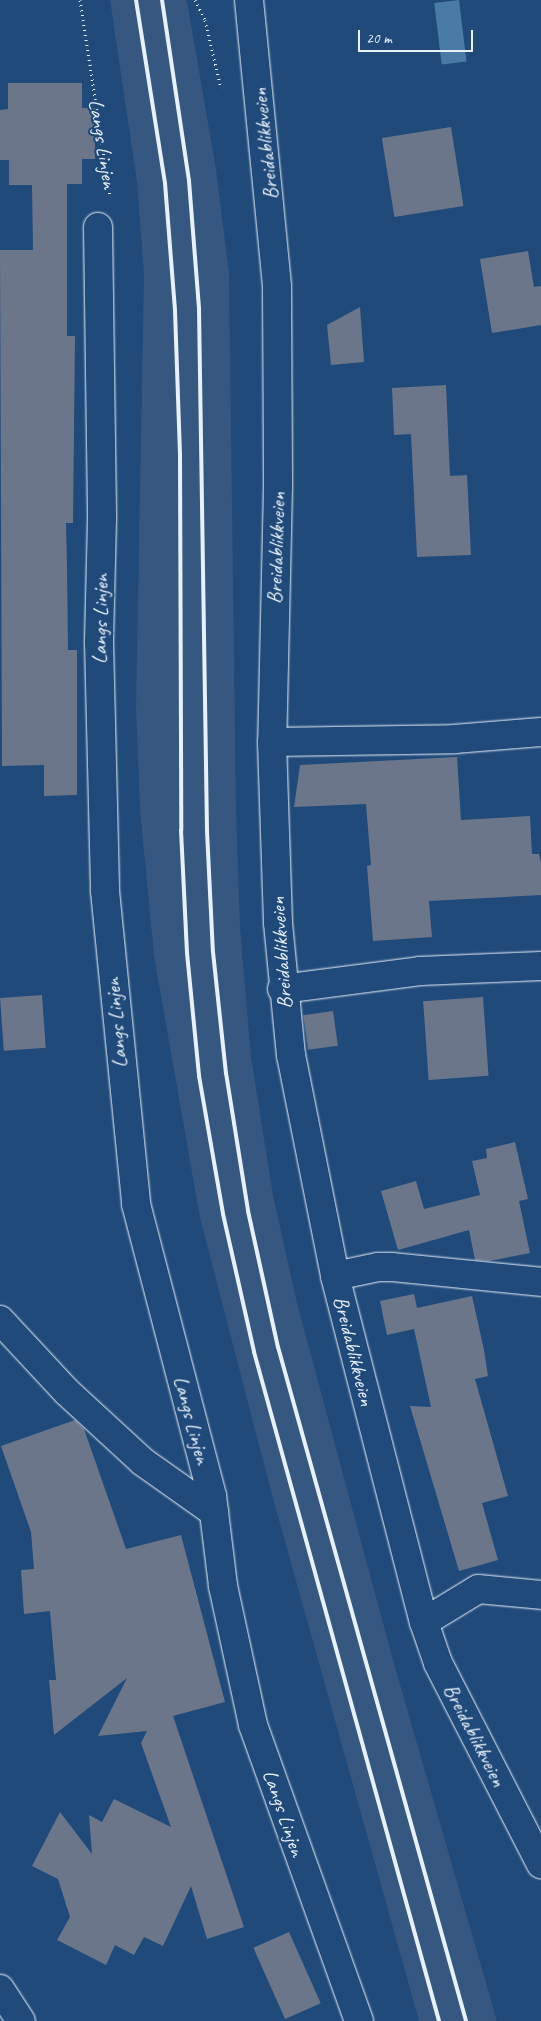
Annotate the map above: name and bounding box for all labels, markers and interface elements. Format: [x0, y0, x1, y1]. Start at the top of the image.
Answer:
scale bar [361, 20, 476, 52]
text: 20 m [366, 29, 392, 48]
street label: Breidablikkveien [247, 87, 283, 201]
street label: Langs Linjen [83, 97, 123, 191]
street label: Breidablikkveien [261, 492, 291, 604]
street label: Langs Linjen [87, 574, 113, 664]
street label: Breidablikkveien [265, 896, 297, 1010]
street label: Langs Linjen [100, 977, 132, 1069]
street label: Breidablikkveien [328, 1294, 380, 1408]
street label: Langs Linjen [168, 1373, 216, 1467]
street label: Breidablikkveien [438, 1679, 512, 1791]
street label: Langs Linjen [257, 1766, 311, 1860]

